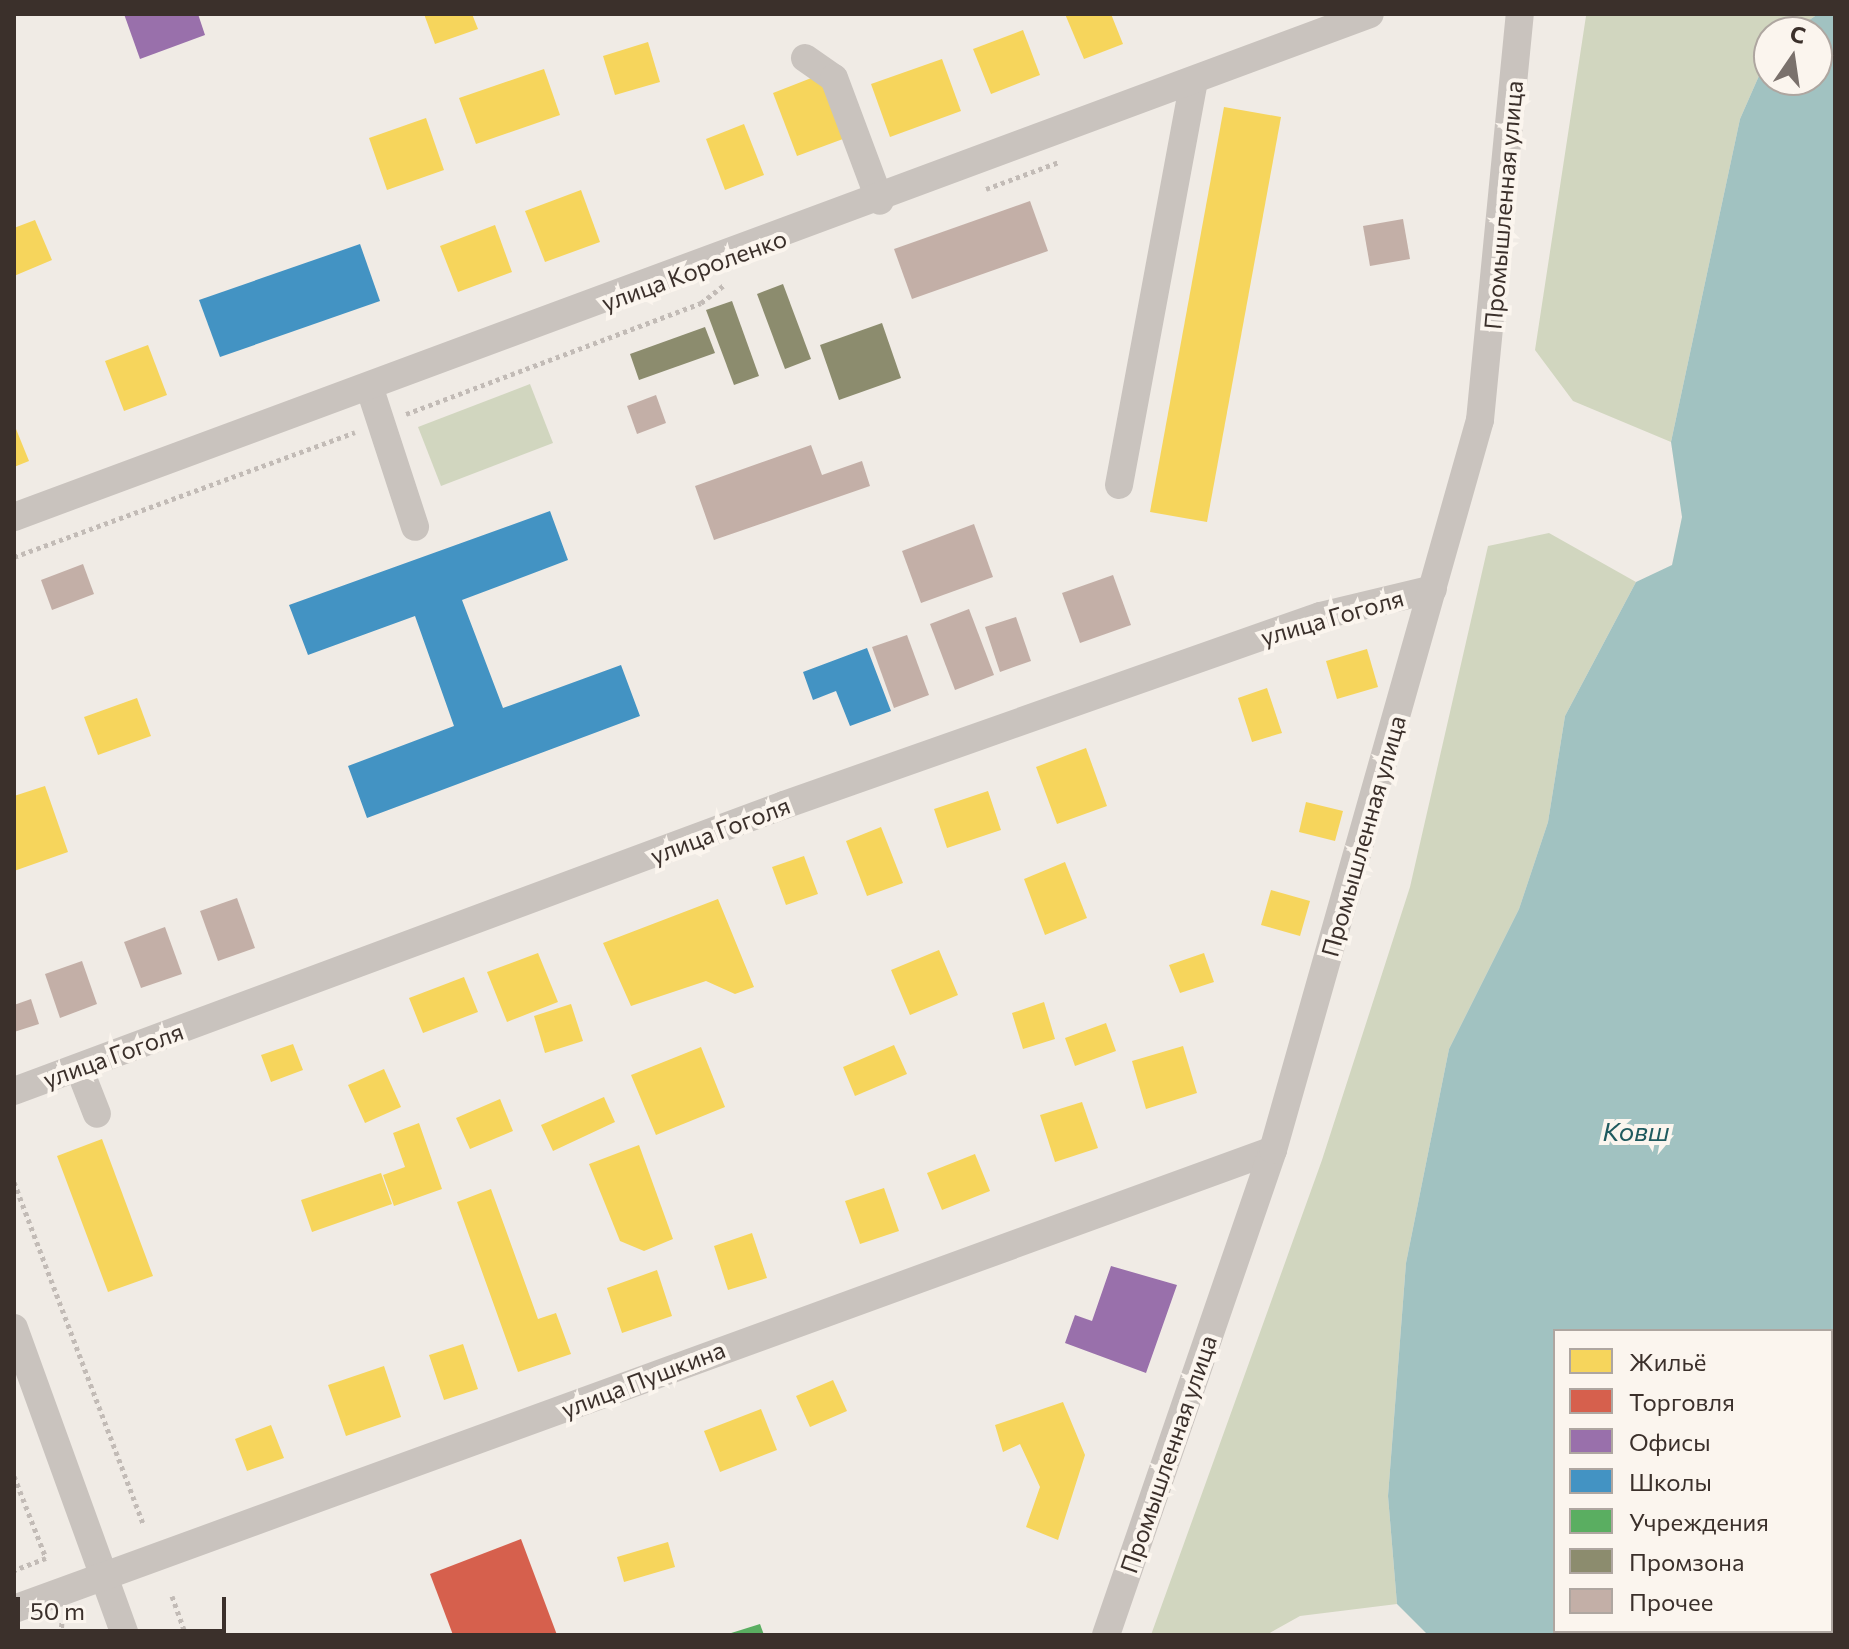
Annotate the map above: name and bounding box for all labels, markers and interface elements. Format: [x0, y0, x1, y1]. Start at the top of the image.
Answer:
north arrow [1753, 16, 1833, 96]
text: С [1788, 19, 1808, 49]
street label: Промышленная улица [1478, 79, 1528, 331]
street label: улица Короленко [598, 223, 790, 317]
street label: улица Гоголя [1257, 583, 1407, 651]
street label: Промышленная улица [1315, 712, 1411, 960]
street label: улица Гоголя [646, 790, 794, 870]
street label: улица Гоголя [39, 1016, 187, 1094]
water label: Ковш [1602, 1115, 1670, 1147]
legend [1553, 1329, 1833, 1633]
street label: Промышленная улица [1114, 1331, 1222, 1577]
street label: улица Пушкина [557, 1335, 729, 1423]
text: Жильё [1629, 1347, 1706, 1376]
text: Торговля [1629, 1387, 1735, 1416]
text: Офисы [1629, 1427, 1711, 1456]
text: Школы [1629, 1467, 1712, 1496]
text: Учреждения [1629, 1507, 1769, 1536]
text: Промзона [1629, 1547, 1744, 1576]
scale bar [20, 1581, 230, 1631]
text: Прочее [1629, 1587, 1713, 1616]
text: 50 m [30, 1596, 85, 1625]

